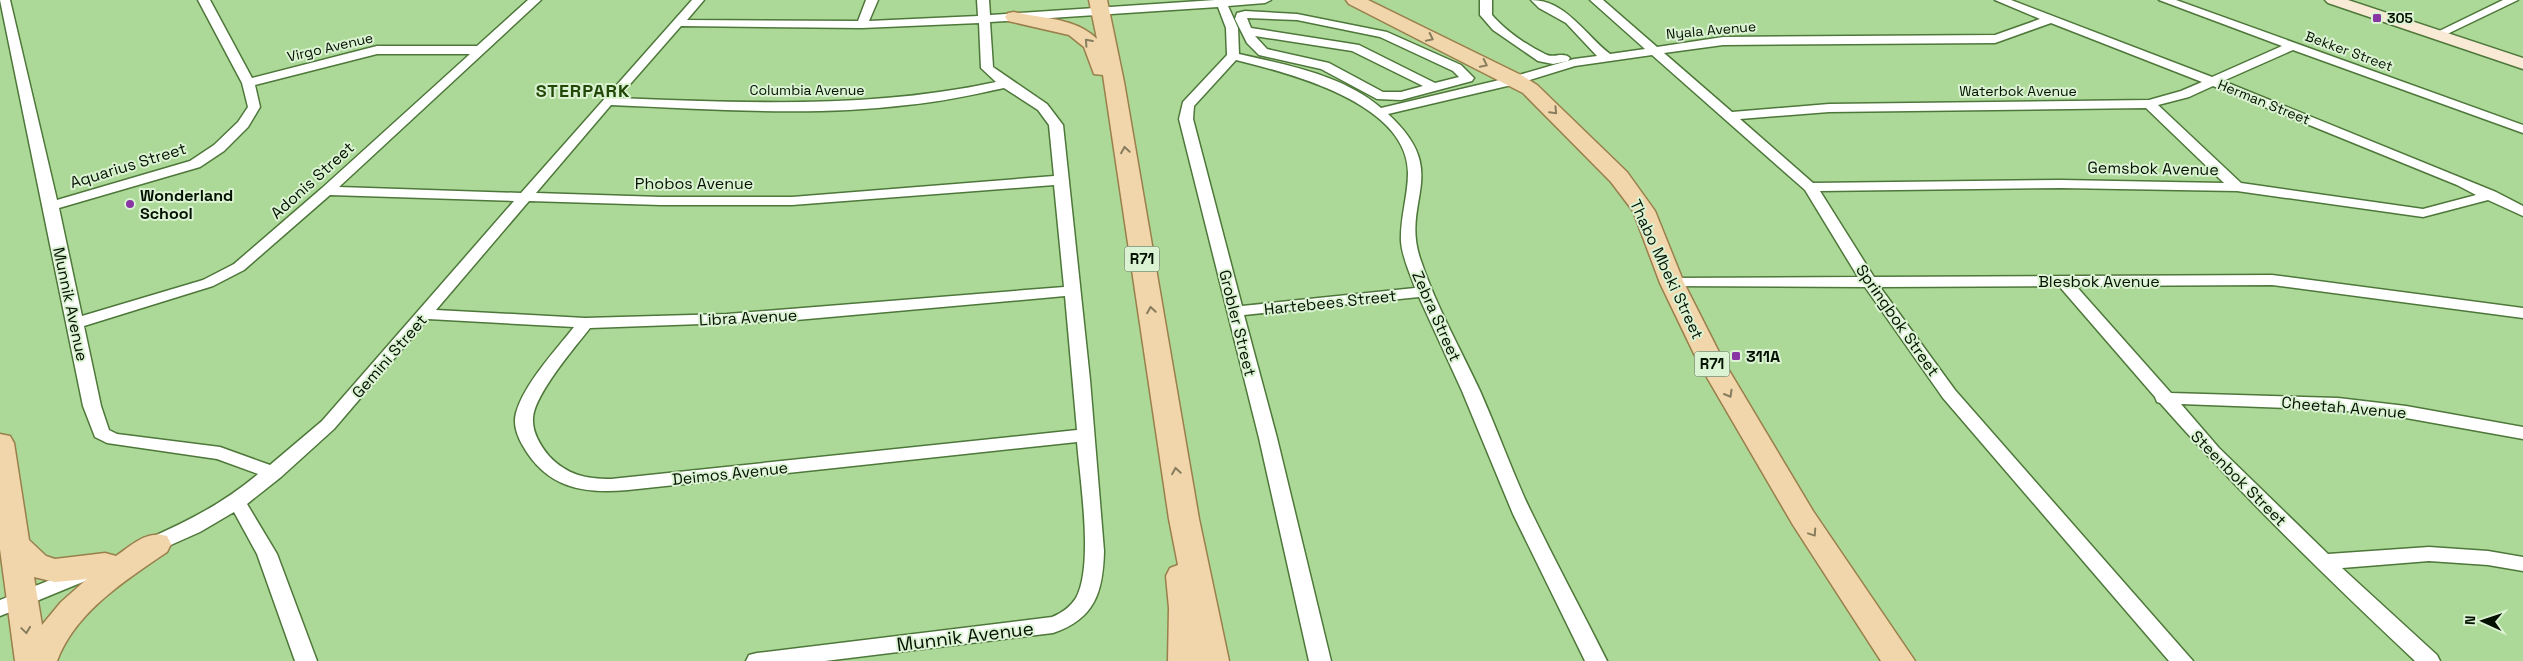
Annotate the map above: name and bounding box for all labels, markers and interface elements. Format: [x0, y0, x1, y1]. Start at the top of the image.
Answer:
place label: 305 [2387, 9, 2413, 27]
marker: 305 [2371, 12, 2383, 24]
street label: Nyala Avenue [1665, 17, 1757, 43]
street label: Bekker Street [2303, 27, 2395, 75]
street label: Virgo Avenue [285, 28, 375, 66]
one-way arrow [1425, 32, 1434, 42]
one-way arrow [1085, 39, 1094, 48]
one-way arrow [1479, 58, 1488, 68]
street label: Herman Street [2215, 75, 2313, 129]
district label: STERPARK [536, 79, 630, 102]
street label: Columbia Avenue [749, 81, 865, 99]
street label: Waterbok Avenue [1959, 82, 2077, 100]
one-way arrow [1548, 105, 1557, 114]
street label: Adonis Street [266, 137, 359, 223]
street label: Aquarius Street [67, 138, 189, 193]
one-way arrow [1120, 145, 1130, 154]
street label: Gemsbok Avenue [2087, 157, 2219, 180]
street label: Phobos Avenue [635, 173, 753, 194]
place label: Wonderland School [140, 185, 233, 224]
street label: Thabo Mbeki Street [1625, 196, 1708, 342]
marker: Wonderland School [124, 198, 136, 210]
street label: Munnik Avenue [48, 245, 93, 363]
road number: R71 [1124, 246, 1160, 272]
street label: Springbok Street [1851, 260, 1944, 380]
street label: Grobler Street [1214, 268, 1261, 379]
street label: Zebra Street [1407, 268, 1466, 365]
street label: Blesbok Avenue [2038, 271, 2160, 292]
street label: Hartebees Street [1263, 285, 1397, 320]
street label: Libra Avenue [698, 304, 798, 331]
one-way arrow [1146, 306, 1156, 314]
street label: Gemini Street [347, 310, 432, 403]
place label: 311A [1746, 346, 1780, 367]
marker: 311A [1730, 350, 1742, 362]
road number: R71 [1694, 352, 1730, 376]
one-way arrow [1722, 389, 1732, 398]
street label: Cheetah Avenue [2281, 392, 2407, 423]
street label: Steenbok Street [2186, 426, 2291, 531]
street label: Deimos Avenue [671, 457, 789, 490]
one-way arrow [1172, 466, 1182, 475]
one-way arrow [1807, 527, 1816, 537]
north arrow [2458, 596, 2508, 646]
text: N [2461, 615, 2479, 625]
street label: Munnik Avenue [895, 616, 1035, 657]
one-way arrow [20, 626, 31, 634]

